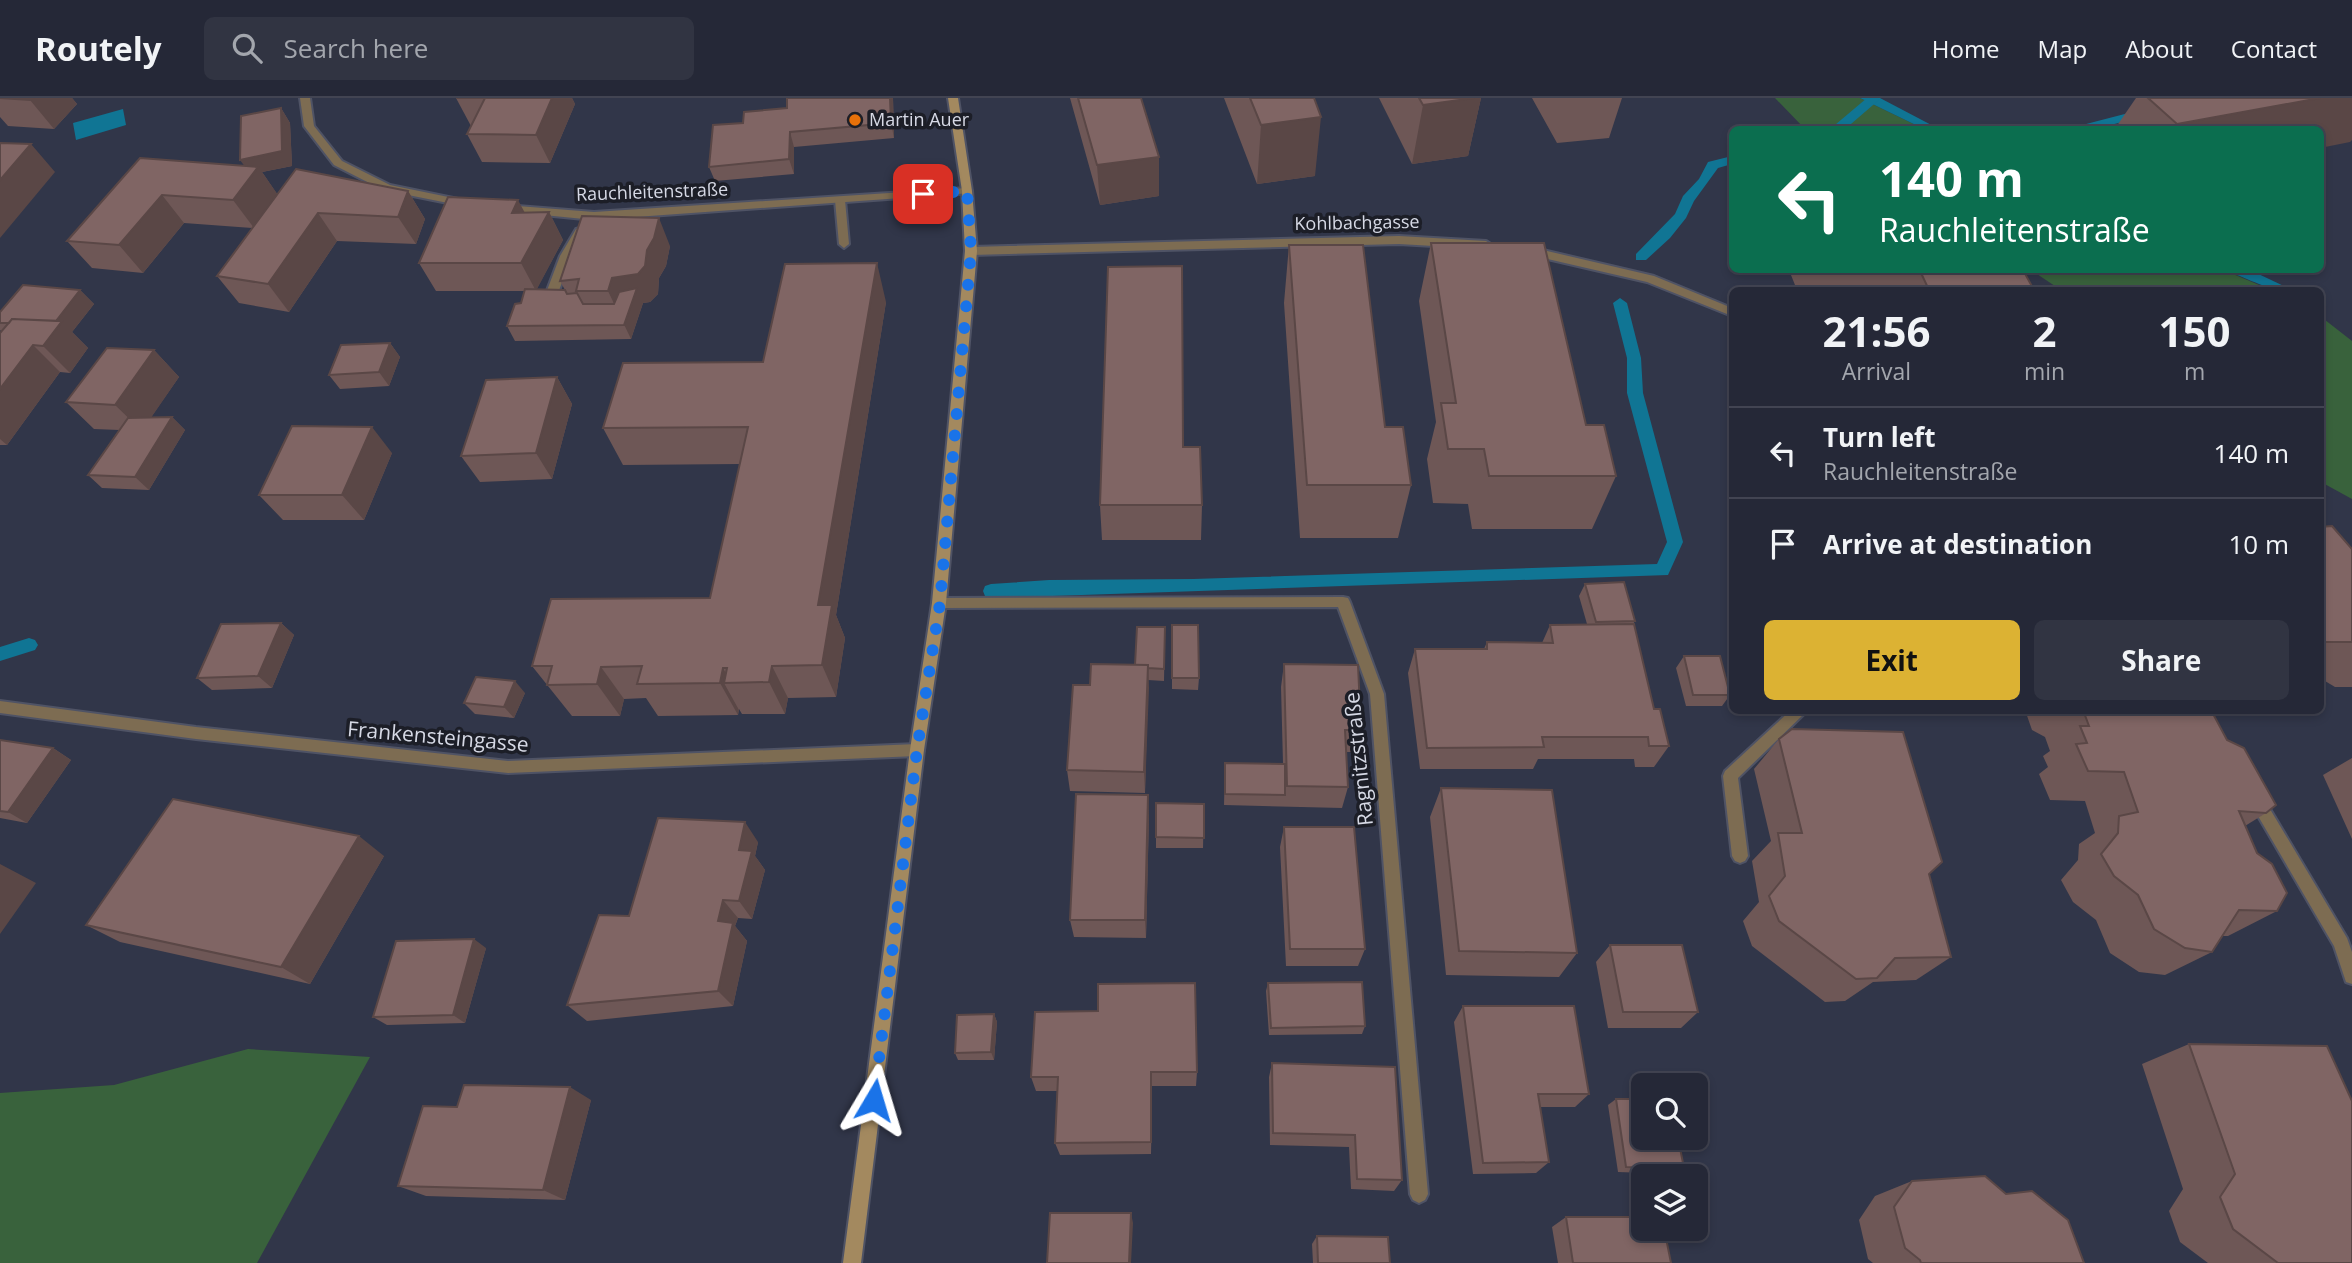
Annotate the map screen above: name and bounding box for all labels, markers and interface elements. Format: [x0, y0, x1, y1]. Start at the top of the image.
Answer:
search box [204, 17, 694, 80]
text: Routely [35, 26, 162, 71]
icon: search [228, 29, 266, 67]
text: Search here [284, 30, 428, 66]
text: Home [1932, 32, 2000, 65]
text: Map [2038, 32, 2087, 65]
text: About [2125, 32, 2193, 65]
text: Contact [2231, 32, 2317, 65]
place label: Martin Auer [869, 107, 970, 131]
marker: Martin Auer [847, 112, 863, 128]
text: 140 m [1879, 145, 2024, 211]
icon: left [1764, 154, 1855, 245]
pin [893, 164, 953, 224]
icon: arrive [904, 175, 942, 213]
street label: Rauchleitenstraße [575, 176, 728, 206]
text: Rauchleitenstraße [1879, 208, 2150, 251]
street label: Kohlbachgasse [1294, 209, 1420, 235]
text: 21:56 [1822, 302, 1930, 359]
text: 2 [2032, 302, 2057, 359]
text: 150 [2159, 302, 2231, 359]
text: Arrival [1842, 355, 1911, 387]
text: min [2024, 355, 2065, 387]
text: m [2184, 355, 2205, 387]
text: Turn left [1823, 419, 1935, 455]
icon: left [1764, 434, 1802, 472]
text: 140 m [2214, 435, 2289, 471]
text: Rauchleitenstraße [1823, 455, 2018, 487]
icon: arrive [1764, 525, 1802, 563]
text: Arrive at destination [1823, 526, 2092, 562]
text: 10 m [2228, 526, 2289, 562]
button: Exit [1764, 620, 2020, 700]
button: Share [2034, 620, 2289, 700]
street label: Ragnitzstraße [1337, 691, 1379, 827]
street label: Frankensteingasse [346, 714, 530, 758]
position arrow [837, 1063, 911, 1137]
map controls [1631, 1073, 1708, 1241]
button: search [1631, 1073, 1708, 1150]
button: layers [1631, 1164, 1708, 1241]

